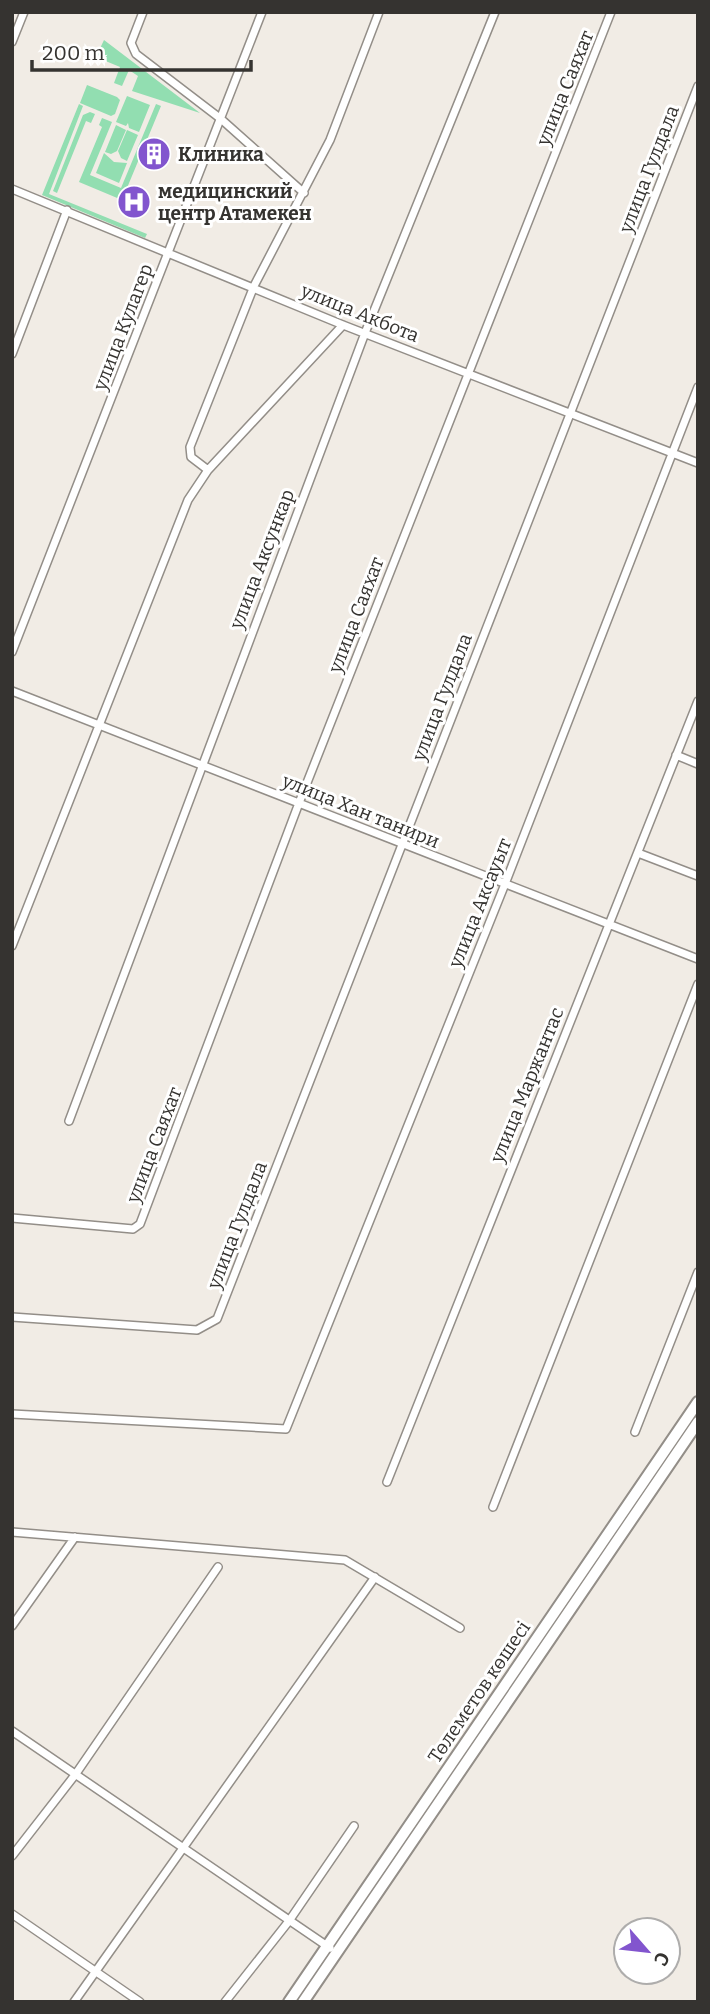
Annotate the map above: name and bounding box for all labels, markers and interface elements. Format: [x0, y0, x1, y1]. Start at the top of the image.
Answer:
street label: улица Саяхат [531, 27, 599, 150]
scale bar [32, 28, 250, 72]
text: 200 m [42, 40, 105, 66]
street label: улица Гулдала [614, 102, 684, 237]
building icon: Клиника [135, 135, 173, 173]
place label: Клиника [178, 143, 264, 166]
place label: медицинский центр Атамекен [158, 180, 312, 225]
hospital icon: медицинский центр Атамекен [115, 183, 153, 221]
street label: улица Кулагер [88, 260, 158, 394]
street label: улица Акбота [297, 278, 423, 347]
street label: улица Аксункар [224, 486, 299, 633]
street label: улица Саяхат [323, 554, 389, 677]
street label: улица Гулдала [407, 630, 477, 765]
street label: улица Хан танири [278, 769, 443, 853]
street label: улица Аксауыт [443, 835, 516, 972]
street label: улица Маржантас [485, 1004, 569, 1167]
street label: улица Саяхат [121, 1084, 187, 1207]
street label: улица Гулдала [202, 1158, 272, 1293]
street label: Төлеметов көшесі [423, 1616, 535, 1767]
north arrow [612, 1916, 682, 1986]
text: С [649, 1948, 675, 1969]

